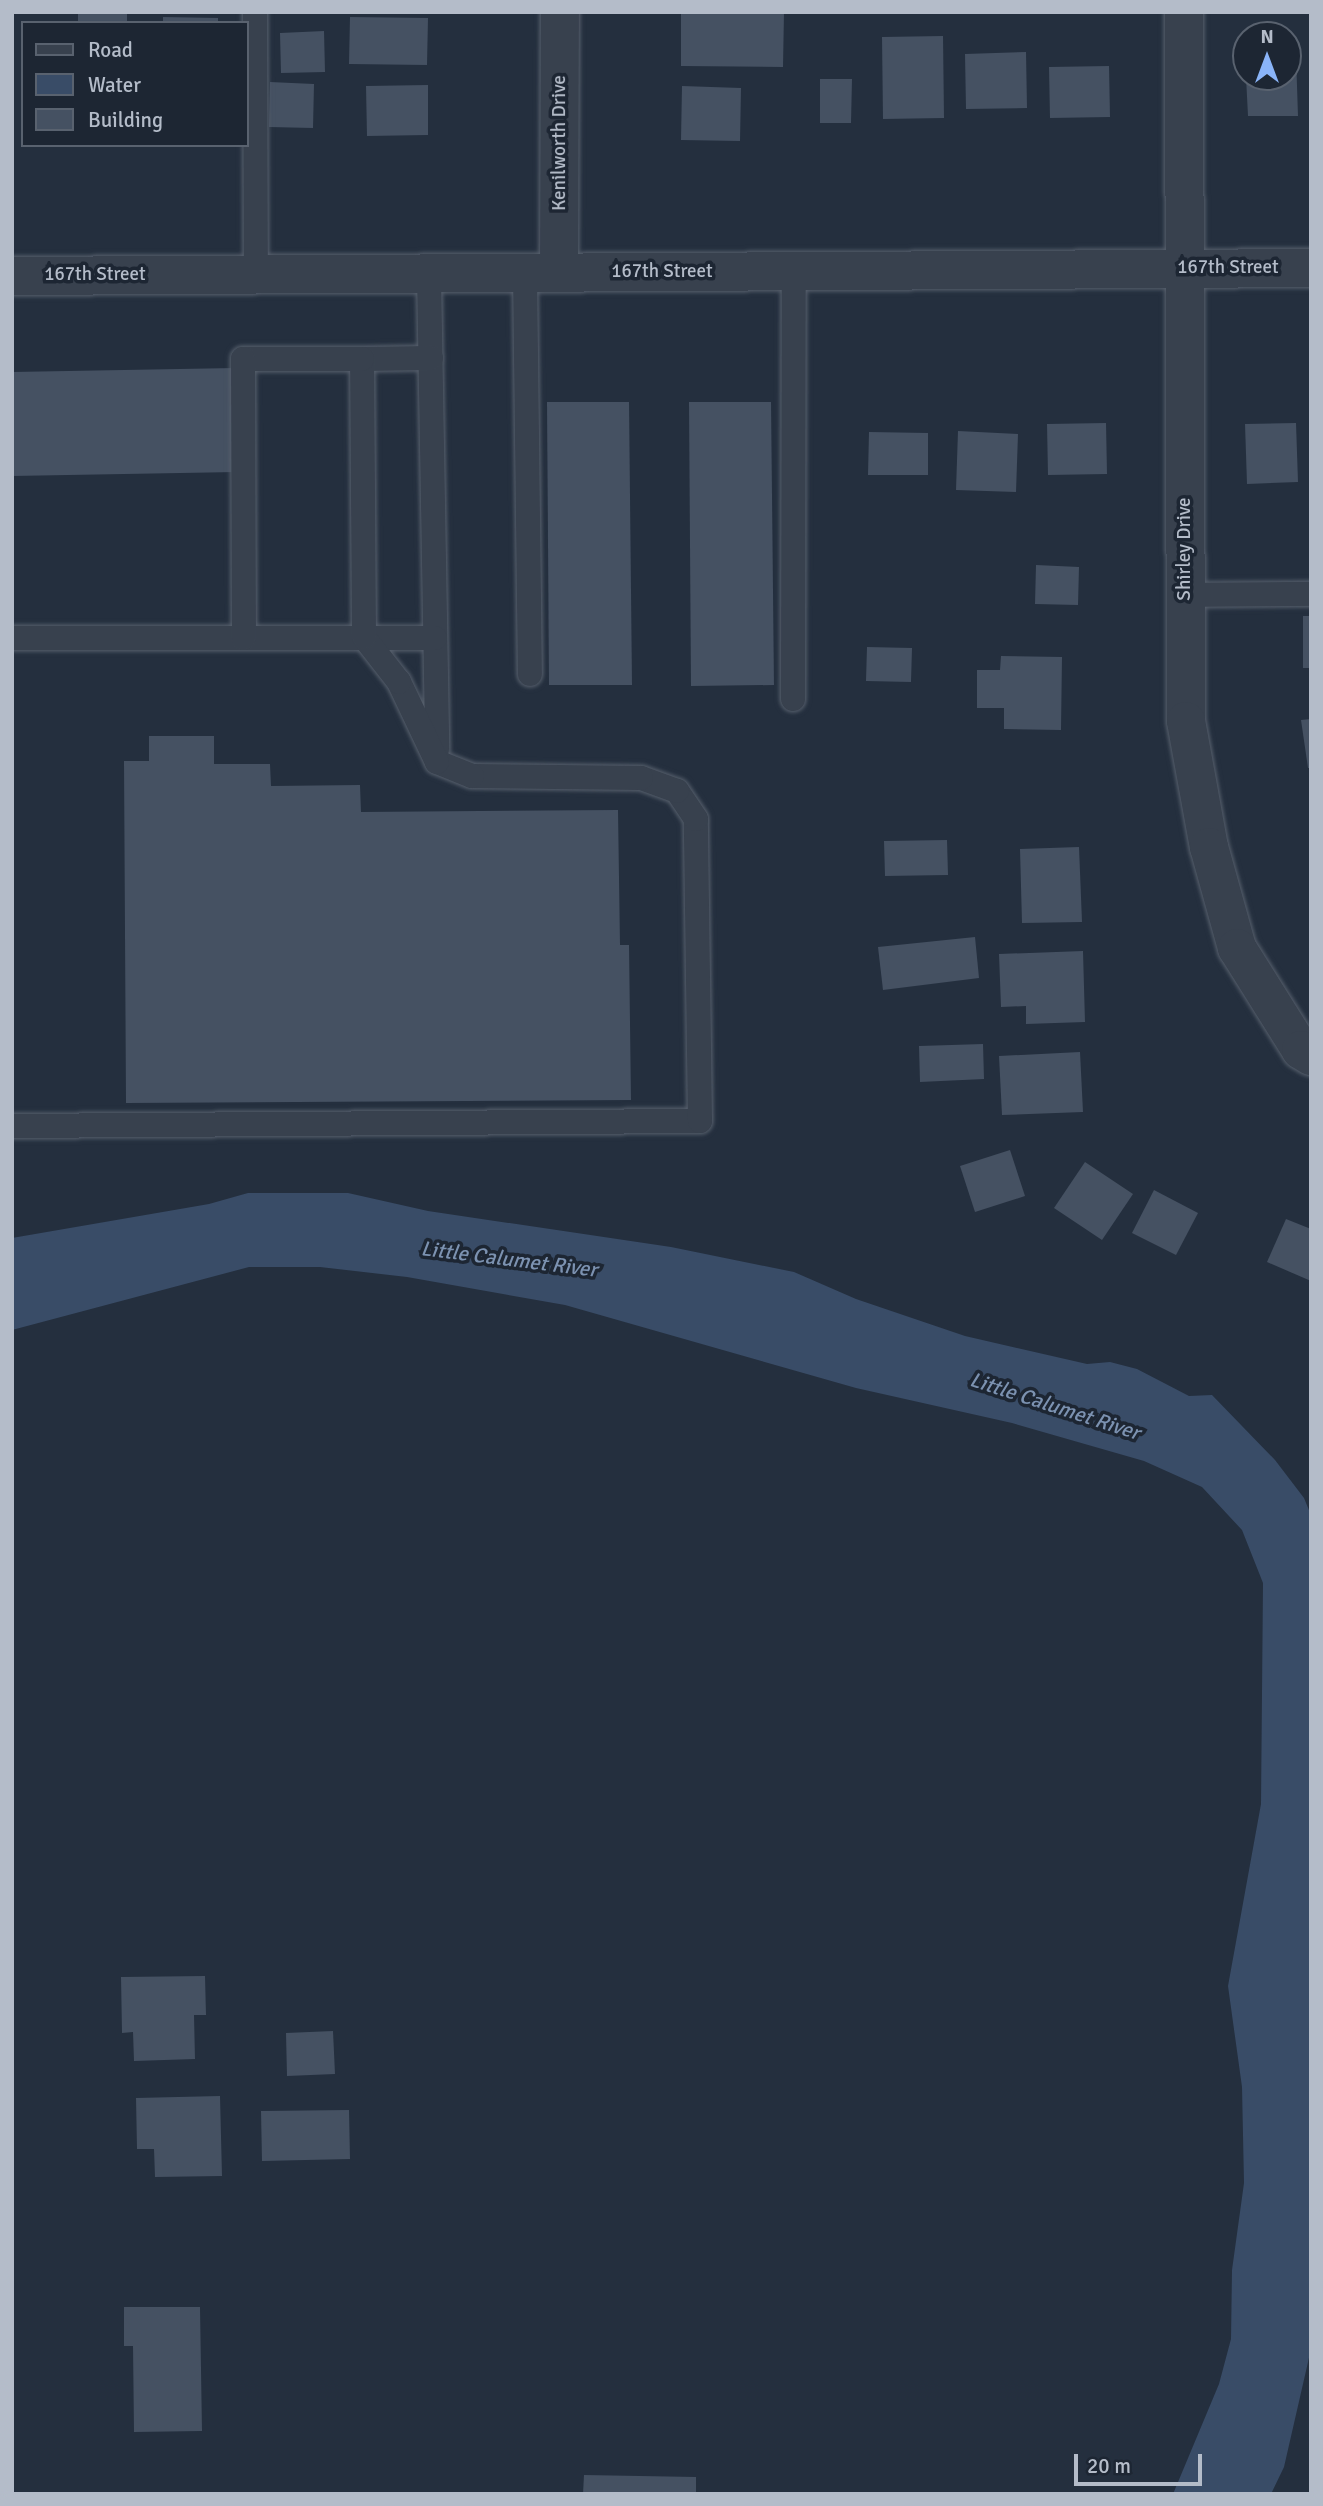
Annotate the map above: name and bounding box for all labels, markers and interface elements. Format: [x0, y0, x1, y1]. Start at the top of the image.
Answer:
legend [21, 21, 248, 147]
north arrow [1232, 21, 1302, 91]
text: N [1260, 25, 1274, 49]
text: Road [88, 37, 133, 63]
text: Water [88, 72, 141, 98]
street label: Kenilworth Drive [549, 75, 571, 211]
text: Building [88, 107, 163, 133]
street label: 167th Street [1177, 257, 1279, 279]
street label: 167th Street [611, 261, 713, 283]
street label: 167th Street [44, 264, 146, 286]
street label: Shirley Drive [1174, 497, 1196, 601]
water label: Little Calumet River [419, 1236, 599, 1282]
water label: Little Calumet River [967, 1367, 1143, 1445]
scale bar [1078, 2440, 1206, 2484]
text: 20 m [1087, 2453, 1131, 2479]

